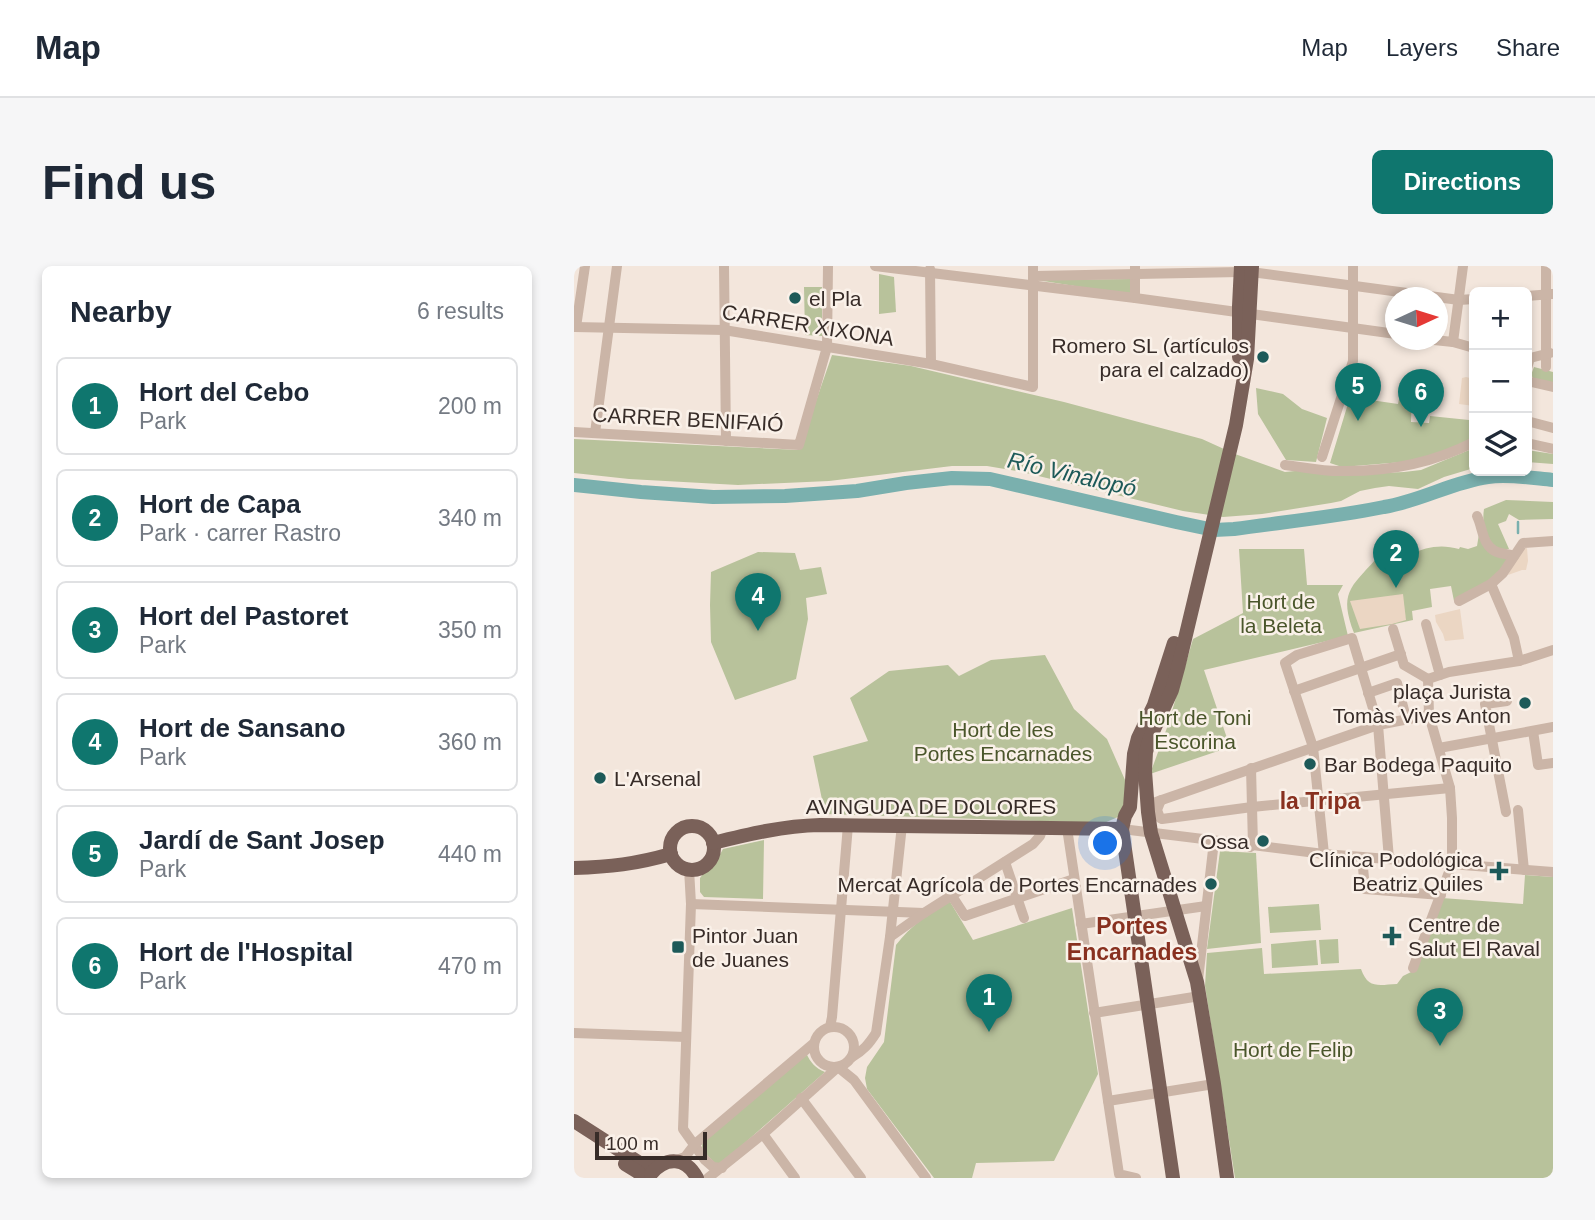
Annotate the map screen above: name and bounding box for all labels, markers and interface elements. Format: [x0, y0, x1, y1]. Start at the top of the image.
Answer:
text: Map [35, 29, 101, 66]
text: Map [1301, 34, 1348, 61]
text: Layers [1386, 34, 1458, 61]
text: Share [1496, 34, 1560, 61]
button: Directions [1372, 150, 1553, 214]
text: Find us [42, 155, 216, 209]
place label: el Pla [809, 287, 862, 310]
north arrow [1385, 287, 1448, 350]
map controls [1469, 287, 1532, 476]
button: + [1469, 287, 1532, 350]
marker: el Pla [787, 290, 803, 306]
text: Nearby [70, 295, 172, 328]
text: 6 results [417, 298, 504, 324]
street label: CARRER XIXONA [720, 300, 896, 350]
place label: Romero SL (artículos para el calzado) [1051, 334, 1249, 381]
marker: Romero SL (artículos para el calzado) [1255, 349, 1271, 365]
button: − [1469, 350, 1532, 413]
pin: 5 [1335, 363, 1381, 421]
pin: 6 [1398, 369, 1444, 427]
text: Hort del Cebo [139, 377, 309, 407]
text: 1 [89, 393, 101, 419]
text: 200 m [438, 393, 502, 419]
street label: CARRER BENIFAIÓ [592, 403, 784, 435]
text: Park [139, 408, 186, 434]
button: layers [1469, 413, 1532, 476]
water label: Río Vinalopó [1005, 447, 1139, 501]
text: Hort de Capa [139, 489, 301, 519]
text: 2 [89, 505, 101, 531]
text: 340 m [438, 505, 502, 531]
text: Park · carrer Rastro [139, 520, 341, 546]
pin: 2 [1373, 530, 1419, 588]
pin: 4 [735, 573, 781, 631]
park label: Hort de la Beleta [1240, 590, 1322, 637]
text: Hort del Pastoret [139, 601, 349, 631]
text: 3 [89, 617, 101, 643]
text: 350 m [438, 617, 502, 643]
text: Park [139, 632, 186, 658]
place label: plaça Jurista Tomàs Vives Anton [1333, 680, 1511, 727]
marker: plaça Jurista Tomàs Vives Anton [1517, 695, 1533, 711]
park label: Hort de Toni Escorina [1139, 706, 1251, 753]
text: Hort de Sansano [139, 713, 346, 743]
park label: Hort de les Portes Encarnades [914, 718, 1092, 765]
text: 4 [89, 729, 101, 755]
text: 360 m [438, 729, 502, 755]
text: Park [139, 744, 186, 770]
place label: Bar Bodega Paquito [1324, 753, 1512, 776]
marker: Bar Bodega Paquito [1302, 756, 1318, 772]
place label: L'Arsenal [614, 767, 701, 790]
marker: L'Arsenal [592, 770, 608, 786]
district label: la Tripa [1280, 788, 1360, 814]
street label: AVINGUDA DE DOLORES [806, 795, 1056, 818]
text: Jardí de Sant Josep [139, 825, 385, 855]
your location [1088, 826, 1122, 860]
place label: Ossa [1200, 830, 1249, 853]
marker: Ossa [1255, 833, 1271, 849]
text: 5 [89, 841, 101, 867]
text: 440 m [438, 841, 502, 867]
place label: Clínica Podológica Beatriz Quiles [1309, 848, 1483, 895]
text: Park [139, 856, 186, 882]
marker: Clínica Podológica Beatriz Quiles [1489, 861, 1509, 881]
place label: Mercat Agrícola de Portes Encarnades [837, 873, 1197, 896]
marker: Mercat Agrícola de Portes Encarnades [1203, 876, 1219, 892]
district label: Portes Encarnades [1067, 913, 1197, 965]
place label: Centre de Salut El Raval [1408, 913, 1540, 960]
place label: Pintor Juan de Juanes [692, 924, 798, 971]
marker: Centre de Salut El Raval [1382, 926, 1402, 946]
text: Hort de l'Hospital [139, 937, 353, 967]
marker: Pintor Juan de Juanes [670, 939, 686, 955]
text: 6 [89, 953, 101, 979]
text: 470 m [438, 953, 502, 979]
text: Park [139, 968, 186, 994]
pin: 1 [966, 974, 1012, 1032]
pin: 3 [1417, 988, 1463, 1046]
park label: Hort de Felip [1233, 1038, 1353, 1061]
scale bar [595, 1129, 707, 1161]
text: 100 m [606, 1133, 659, 1154]

